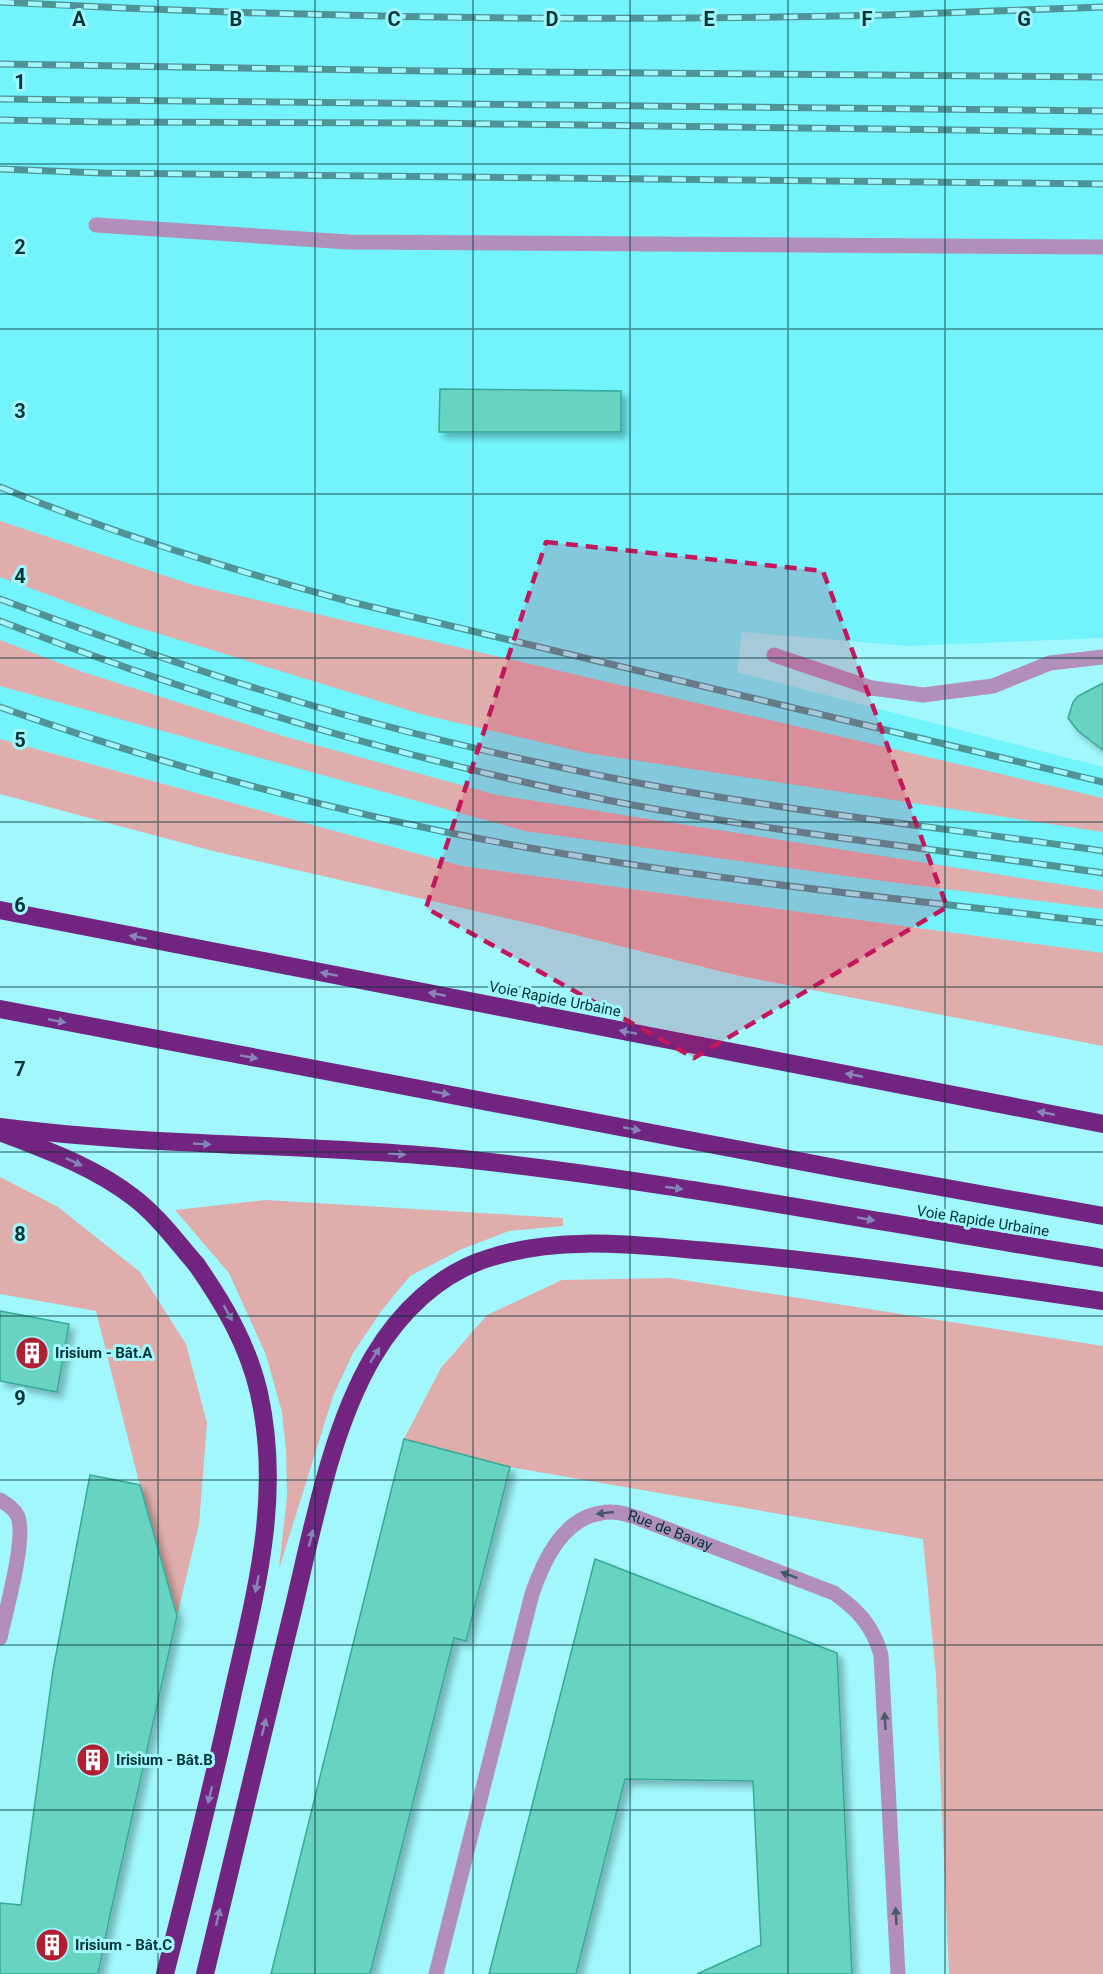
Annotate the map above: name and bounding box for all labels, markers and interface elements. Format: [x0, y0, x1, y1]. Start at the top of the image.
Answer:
text: A [72, 7, 86, 31]
text: B [230, 7, 242, 31]
text: C [387, 7, 401, 31]
text: D [546, 7, 559, 31]
text: E [703, 7, 715, 31]
text: F [862, 7, 873, 31]
text: G [1017, 7, 1031, 31]
text: 1 [14, 70, 26, 94]
text: 2 [14, 235, 26, 259]
text: 3 [14, 399, 26, 423]
text: 4 [14, 564, 26, 588]
text: 5 [14, 728, 26, 752]
text: 6 [14, 893, 26, 917]
one-way arrow [128, 932, 147, 941]
one-way arrow [320, 969, 339, 978]
street label: Voie Rapide Urbaine [488, 977, 623, 1021]
one-way arrow [427, 989, 446, 998]
one-way arrow [48, 1017, 67, 1026]
one-way arrow [618, 1027, 637, 1036]
one-way arrow [240, 1053, 259, 1062]
text: 7 [14, 1057, 26, 1081]
one-way arrow [844, 1070, 863, 1079]
one-way arrow [431, 1089, 450, 1098]
one-way arrow [1036, 1108, 1055, 1117]
one-way arrow [623, 1125, 642, 1134]
one-way arrow [193, 1140, 212, 1149]
one-way arrow [387, 1149, 406, 1158]
one-way arrow [65, 1157, 82, 1166]
one-way arrow [664, 1183, 683, 1192]
street label: Voie Rapide Urbaine [915, 1202, 1051, 1240]
one-way arrow [857, 1215, 876, 1224]
text: 8 [14, 1222, 26, 1246]
one-way arrow [223, 1305, 233, 1322]
building icon: Irisium - Bât.A [14, 1335, 50, 1371]
place label: Irisium - Bât.A [55, 1344, 153, 1362]
one-way arrow [369, 1347, 380, 1363]
text: 9 [14, 1386, 26, 1410]
street label: Rue de Bavay [626, 1506, 715, 1555]
one-way arrow [596, 1509, 615, 1518]
one-way arrow [306, 1529, 316, 1547]
one-way arrow [780, 1570, 798, 1580]
one-way arrow [252, 1575, 261, 1594]
one-way arrow [880, 1711, 889, 1730]
one-way arrow [260, 1718, 270, 1737]
building icon: Irisium - Bât.B [75, 1742, 111, 1778]
place label: Irisium - Bât.B [116, 1751, 213, 1769]
one-way arrow [205, 1786, 215, 1804]
one-way arrow [891, 1906, 901, 1925]
one-way arrow [214, 1908, 224, 1926]
building icon: Irisium - Bât.C [34, 1927, 70, 1963]
place label: Irisium - Bât.C [75, 1936, 172, 1954]

